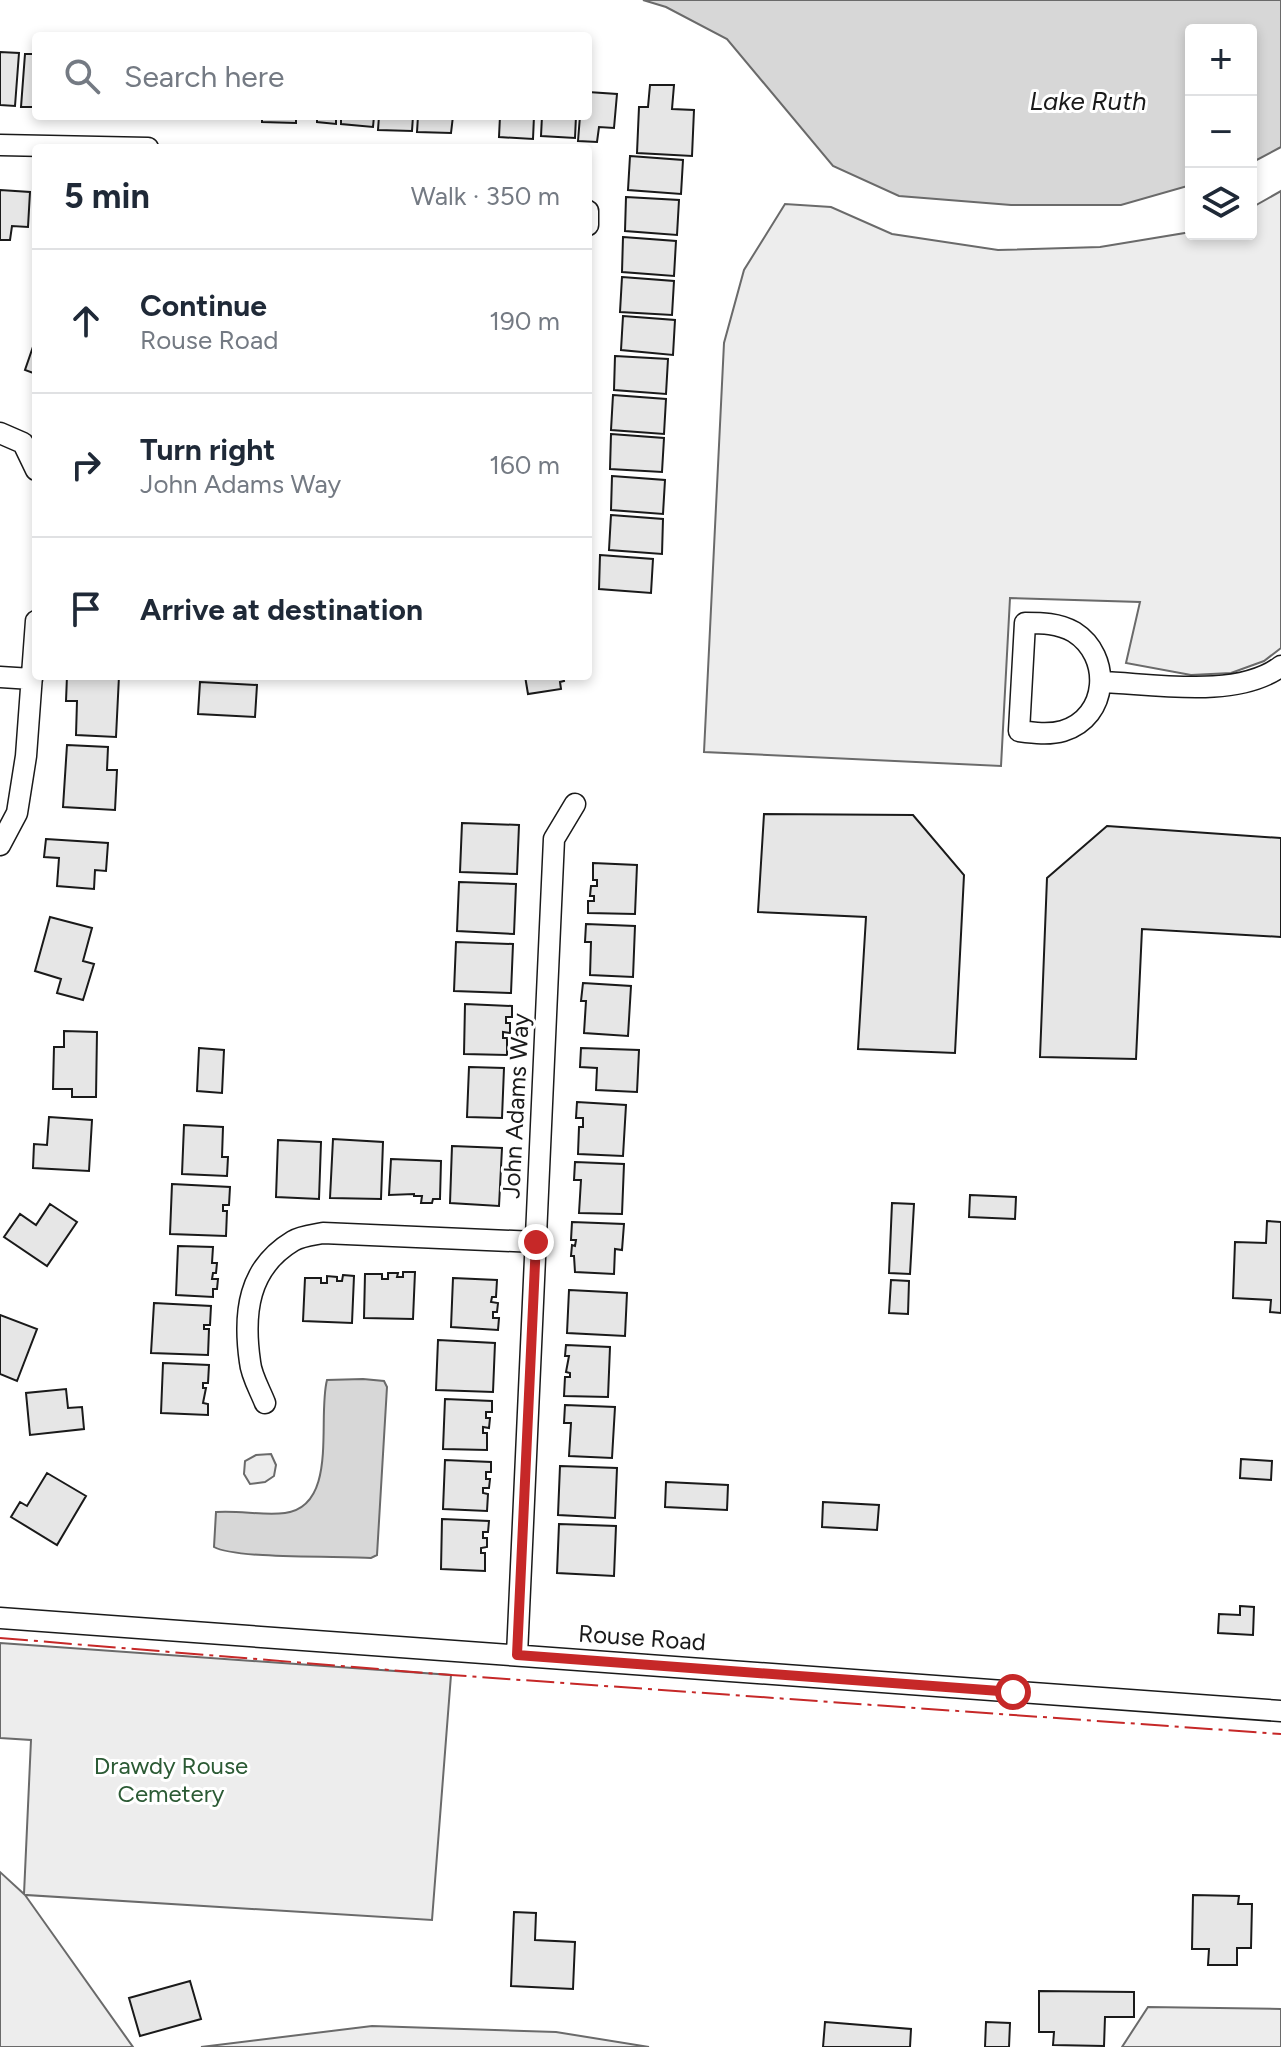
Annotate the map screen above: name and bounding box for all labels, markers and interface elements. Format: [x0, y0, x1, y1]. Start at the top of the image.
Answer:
map controls [1185, 24, 1257, 240]
button: + [1185, 24, 1257, 96]
search box [32, 32, 592, 120]
icon: search [60, 54, 104, 98]
text: Search here [124, 58, 284, 95]
water label: Lake Ruth [1029, 85, 1147, 117]
button: − [1185, 96, 1257, 168]
button: layers [1185, 168, 1257, 240]
text: 5 min [64, 176, 150, 217]
text: Walk · 350 m [411, 180, 560, 212]
text: Continue [140, 287, 267, 324]
icon: ahead [64, 299, 108, 343]
text: 190 m [489, 305, 560, 337]
text: Rouse Road [140, 324, 278, 356]
text: Turn right [140, 431, 275, 468]
icon: right [64, 443, 108, 487]
text: 160 m [489, 449, 560, 481]
text: John Adams Way [140, 468, 341, 500]
icon: arrive [64, 587, 108, 631]
text: Arrive at destination [140, 591, 423, 628]
street label: John Adams Way [496, 1012, 535, 1199]
route end [518, 1224, 554, 1260]
street label: Rouse Road [577, 1619, 707, 1656]
route start [995, 1674, 1031, 1710]
park label: Drawdy Rouse Cemetery [94, 1751, 248, 1808]

